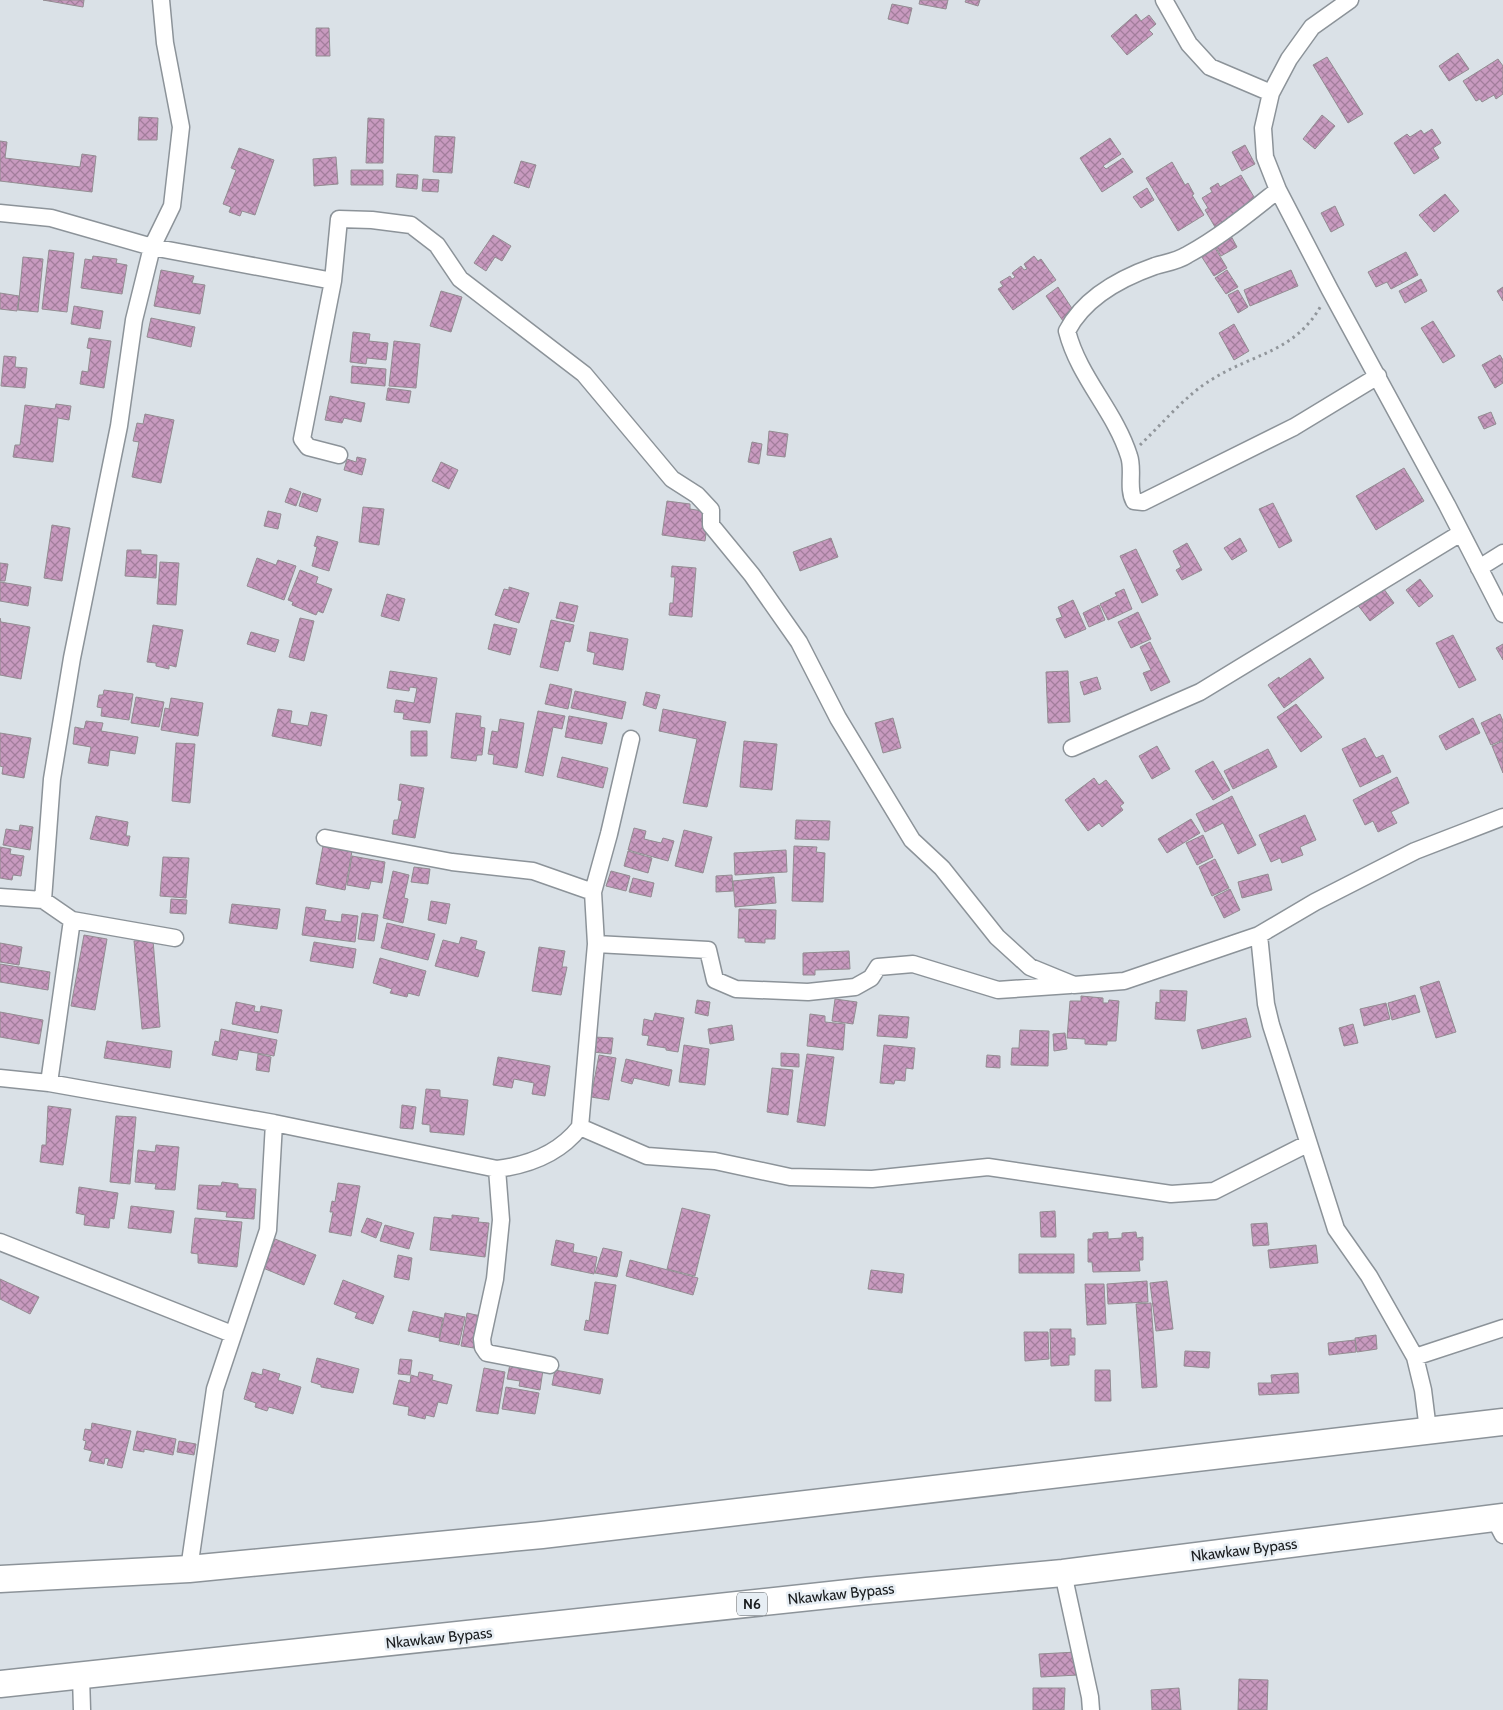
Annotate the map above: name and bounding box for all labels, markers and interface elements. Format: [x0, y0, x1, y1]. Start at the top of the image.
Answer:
street label: Nkawkaw Bypass [1190, 1535, 1298, 1565]
street label: Nkawkaw Bypass [787, 1579, 895, 1609]
road number: N6 [737, 1592, 767, 1616]
street label: Nkawkaw Bypass [385, 1623, 493, 1653]

